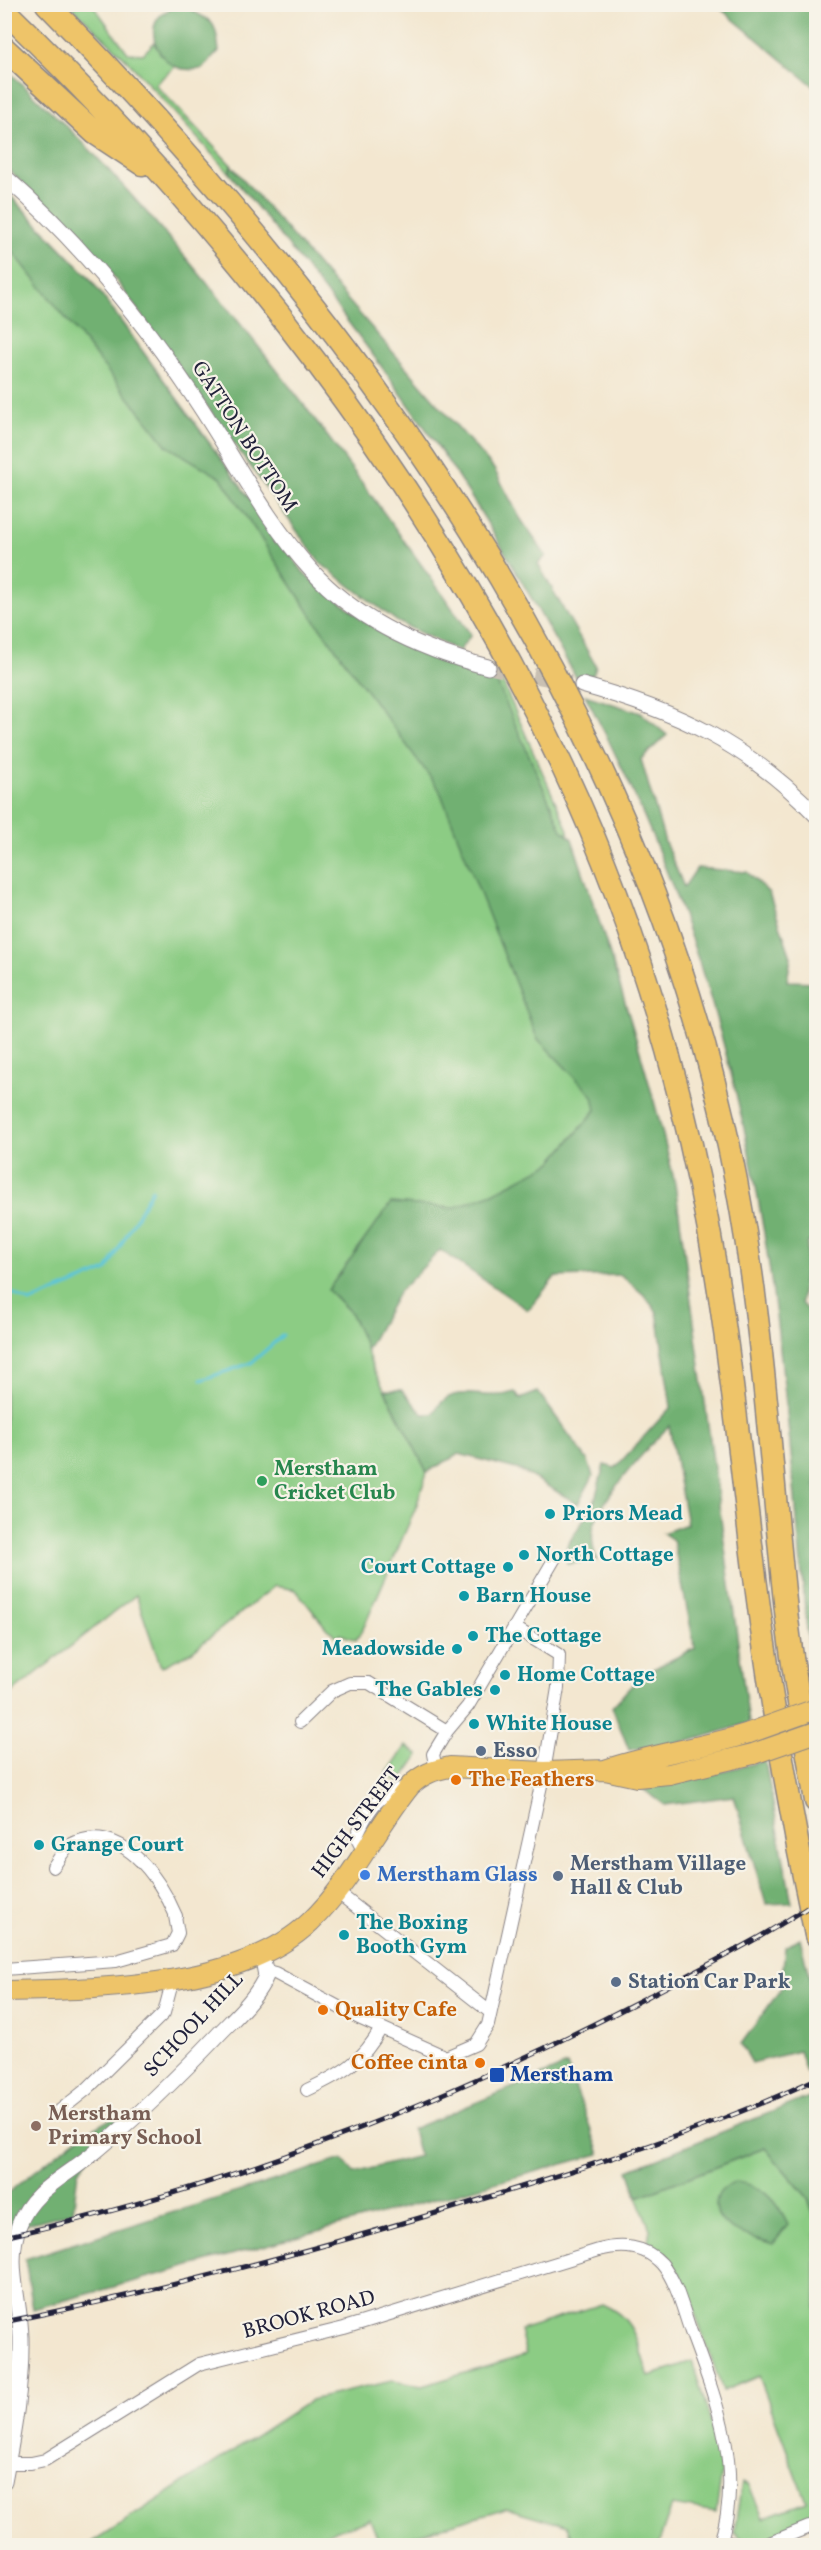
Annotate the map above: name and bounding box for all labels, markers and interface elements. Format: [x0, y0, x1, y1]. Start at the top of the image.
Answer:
street label: GATTON BOTTOM [184, 356, 304, 518]
place label: Merstham Cricket Club [274, 1455, 395, 1508]
marker: Merstham Cricket Club [255, 1474, 269, 1488]
place label: Priors Mead [562, 1500, 683, 1529]
marker: Priors Mead [543, 1507, 557, 1521]
place label: North Cottage [536, 1541, 674, 1570]
marker: North Cottage [517, 1548, 531, 1562]
place label: Court Cottage [361, 1553, 496, 1582]
marker: Court Cottage [501, 1560, 515, 1574]
place label: Barn House [476, 1582, 591, 1611]
marker: Barn House [457, 1589, 471, 1603]
place label: The Cottage [485, 1622, 602, 1651]
marker: The Cottage [466, 1629, 480, 1643]
place label: Meadowside [322, 1635, 445, 1664]
marker: Meadowside [450, 1642, 464, 1656]
place label: Home Cottage [517, 1661, 655, 1690]
marker: Home Cottage [498, 1668, 512, 1682]
place label: The Gables [375, 1676, 483, 1705]
marker: The Gables [488, 1683, 502, 1697]
place label: White House [486, 1710, 612, 1739]
marker: White House [467, 1717, 481, 1731]
place label: Esso [493, 1737, 538, 1766]
marker: Esso [474, 1744, 488, 1758]
street label: HIGH STREET [306, 1761, 408, 1885]
place label: The Feathers [468, 1766, 595, 1795]
marker: The Feathers [449, 1773, 463, 1787]
place label: Grange Court [51, 1831, 184, 1860]
marker: Grange Court [32, 1838, 46, 1852]
place label: Merstham Village Hall & Club [570, 1850, 746, 1903]
place label: Merstham Glass [377, 1861, 538, 1890]
marker: Merstham Glass [358, 1868, 372, 1882]
marker: Merstham Village Hall & Club [551, 1869, 565, 1883]
place label: The Boxing Booth Gym [356, 1909, 468, 1962]
marker: The Boxing Booth Gym [337, 1928, 351, 1942]
street label: SCHOOL HILL [138, 1966, 251, 2084]
place label: Station Car Park [628, 1968, 791, 1997]
marker: Station Car Park [609, 1975, 623, 1989]
place label: Quality Cafe [335, 1996, 457, 2025]
marker: Quality Cafe [316, 2003, 330, 2017]
place label: Coffee cinta [351, 2049, 468, 2078]
marker: Coffee cinta [473, 2056, 487, 2070]
place label: Merstham [510, 2061, 613, 2090]
marker: Merstham [488, 2066, 506, 2084]
place label: Merstham Primary School [48, 2100, 202, 2153]
marker: Merstham Primary School [29, 2119, 43, 2133]
street label: BROOK ROAD [240, 2283, 378, 2347]

